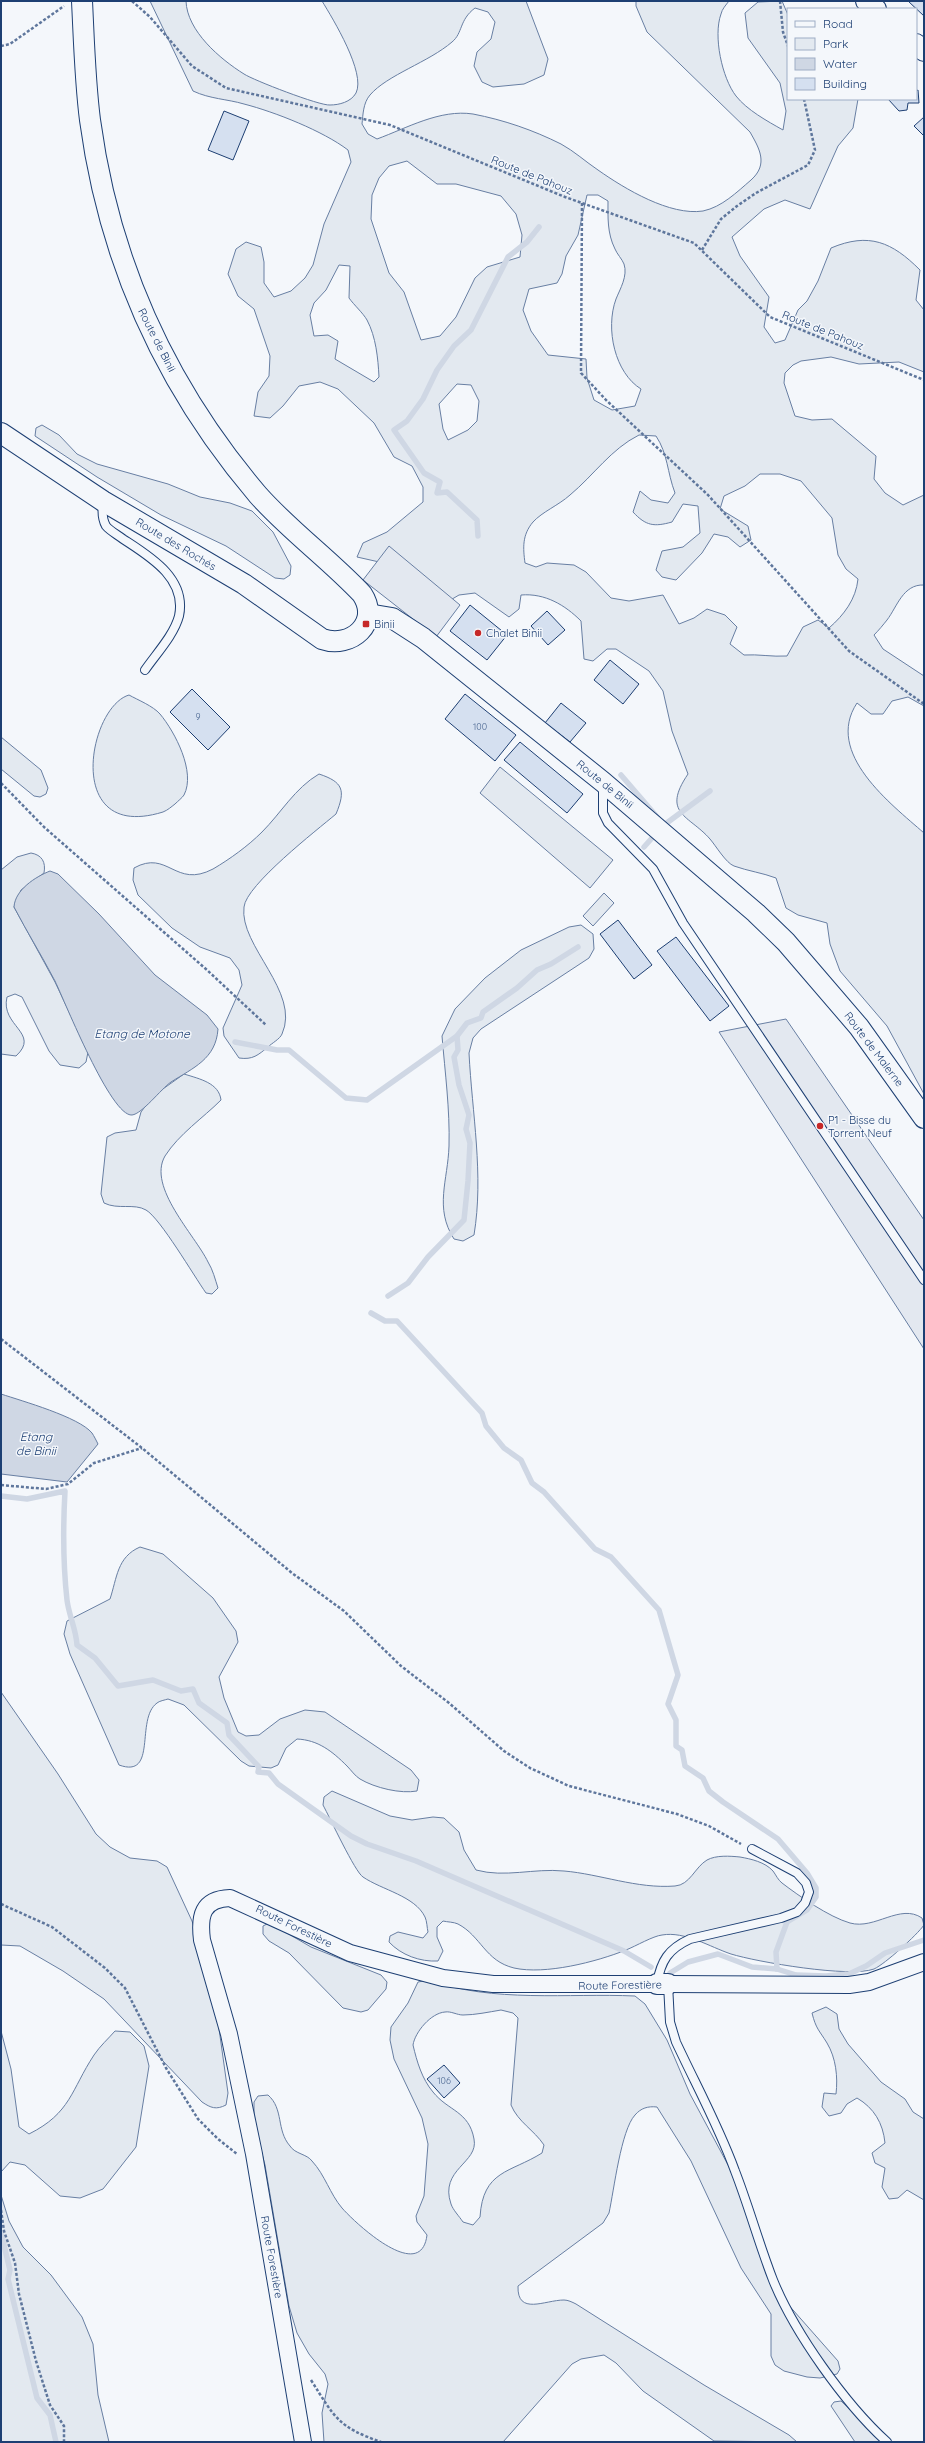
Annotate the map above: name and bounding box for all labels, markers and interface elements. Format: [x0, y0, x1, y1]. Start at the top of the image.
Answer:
legend [787, 8, 917, 100]
text: Road [823, 16, 853, 31]
text: Park [823, 36, 848, 51]
text: Water [823, 56, 858, 71]
text: Building [823, 76, 867, 91]
street label: Route de Pahouz [489, 152, 575, 198]
street label: Route de Binii [135, 306, 179, 374]
street label: Route de Pahouz [780, 307, 866, 353]
street label: Route des Rochés [133, 514, 219, 574]
place label: Binii [374, 617, 395, 631]
marker: Binii [361, 619, 371, 629]
place label: Chalet Binii [486, 626, 542, 640]
marker: Chalet Binii [473, 628, 483, 638]
house number: 9 [195, 711, 201, 722]
house number: 100 [473, 721, 487, 732]
street label: Route de Binii [574, 757, 636, 811]
street label: Route de Malerne [841, 1009, 907, 1089]
water label: Etang de Motone [94, 1026, 191, 1041]
place label: P1 - Bisse du Torrent Neuf [828, 1113, 892, 1140]
marker: P1 - Bisse du Torrent Neuf [815, 1121, 825, 1131]
water label: Etang de Binii [16, 1429, 57, 1458]
street label: Route Forestière [253, 1901, 335, 1951]
street label: Route Forestière [578, 1977, 662, 1993]
house number: 106 [437, 2075, 451, 2086]
street label: Route Forestière [258, 2215, 286, 2299]

